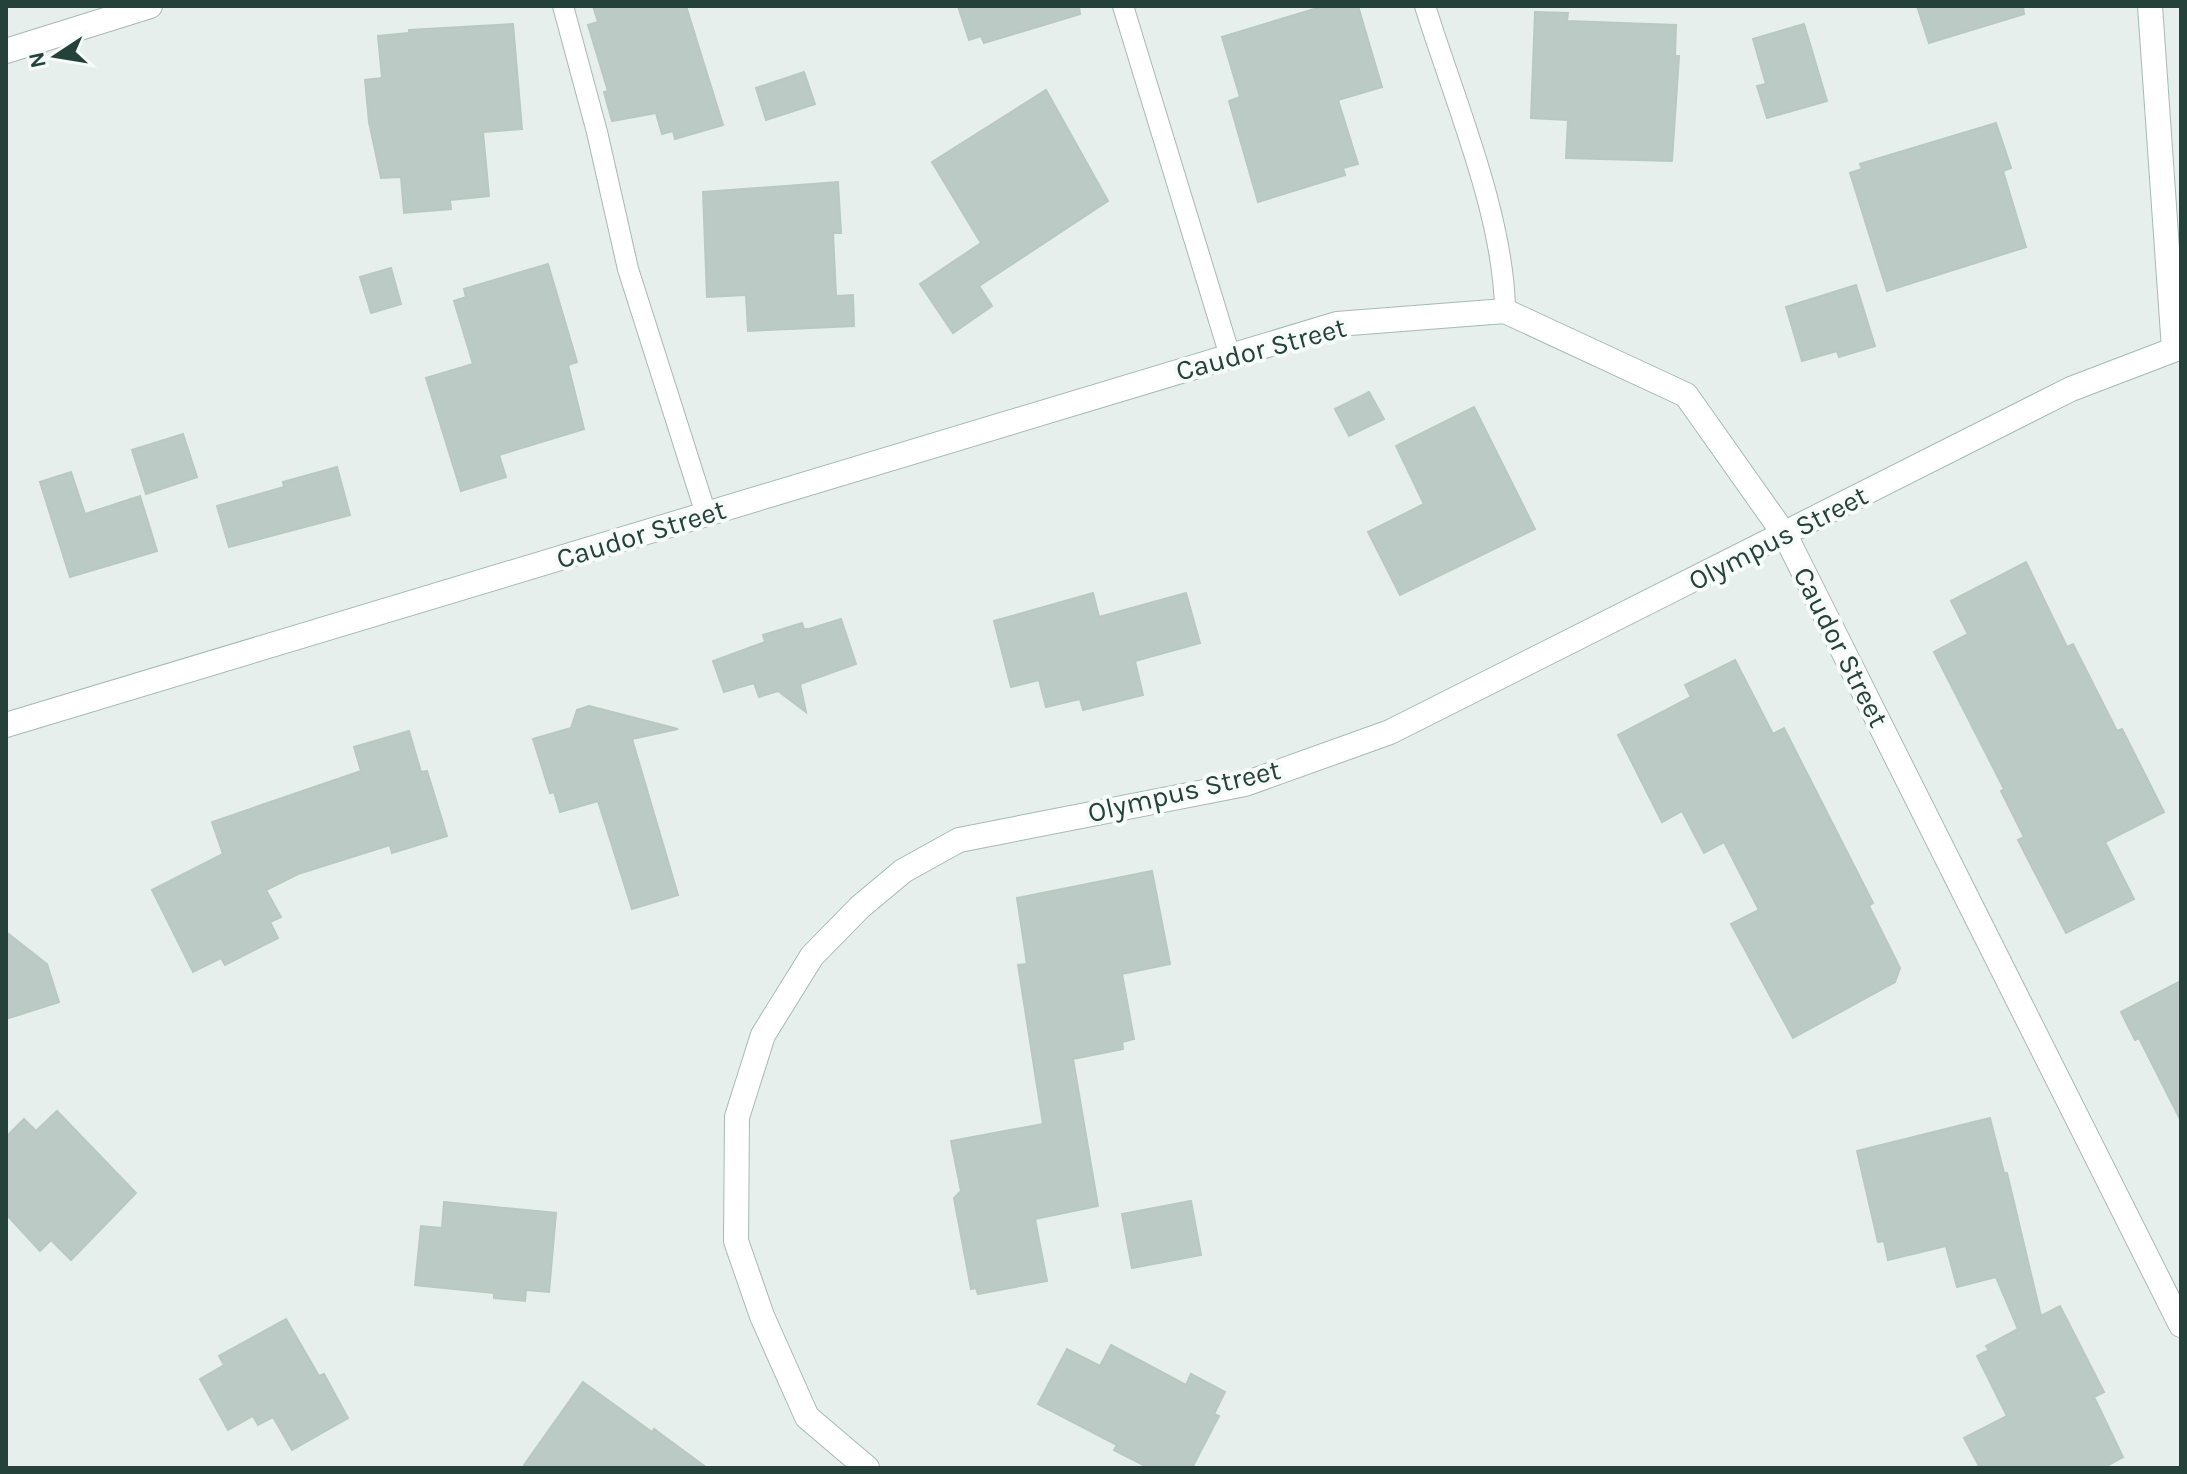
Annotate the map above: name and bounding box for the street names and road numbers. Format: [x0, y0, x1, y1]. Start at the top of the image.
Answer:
street label: Caudor Street [1172, 310, 1350, 388]
street label: Olympus Street [1683, 479, 1873, 597]
street label: Caudor Street [552, 493, 730, 575]
street label: Caudor Street [1787, 562, 1895, 732]
street label: Olympus Street [1084, 753, 1284, 829]

